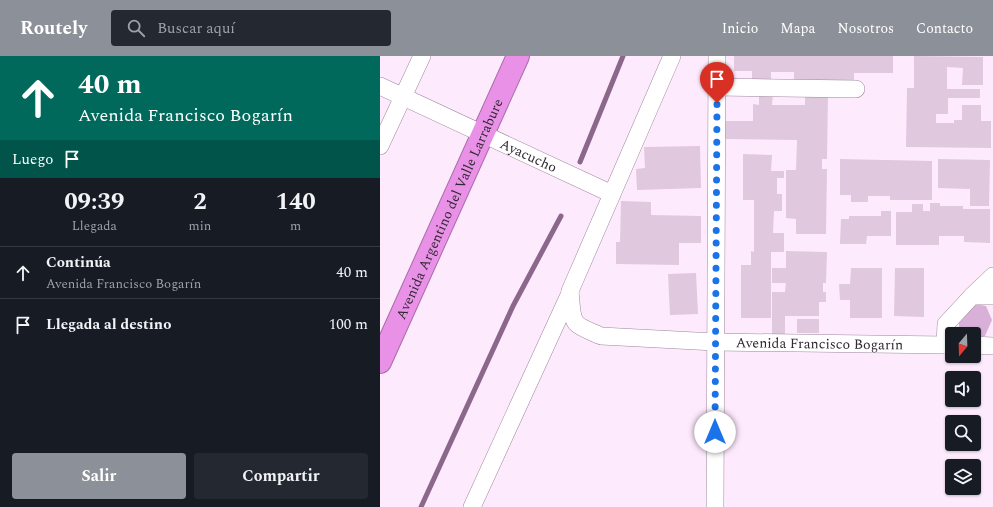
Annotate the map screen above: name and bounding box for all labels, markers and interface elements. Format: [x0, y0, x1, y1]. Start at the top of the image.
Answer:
search box [111, 10, 391, 46]
text: Routely [20, 14, 87, 43]
icon: search [125, 17, 147, 39]
text: Buscar aquí [157, 17, 235, 40]
text: Inicio [722, 18, 758, 39]
text: Mapa [780, 18, 815, 39]
text: Nosotros [837, 18, 894, 39]
text: Contacto [916, 18, 973, 39]
pin [700, 62, 734, 103]
text: 40 m [78, 63, 142, 106]
icon: arrive [706, 68, 728, 90]
icon: ahead [12, 72, 64, 124]
street label: Avenida Argentino del Valle Larrabure [391, 95, 509, 323]
text: Avenida Francisco Bogarín [78, 102, 293, 129]
street label: Ayacucho [497, 133, 560, 178]
text: Luego [12, 148, 53, 171]
icon: arrive [61, 148, 83, 170]
text: 09:39 [64, 184, 124, 220]
text: 2 [193, 184, 207, 220]
text: 140 [275, 184, 316, 220]
text: Llegada [72, 216, 117, 236]
text: min [189, 216, 211, 236]
text: m [290, 216, 301, 236]
text: Continúa [46, 251, 111, 274]
text: 40 m [336, 261, 368, 284]
icon: ahead [12, 262, 34, 284]
text: Avenida Francisco Bogarín [46, 274, 201, 294]
text: Llegada al destino [46, 313, 171, 336]
text: 100 m [329, 313, 368, 336]
icon: arrive [12, 314, 34, 336]
north arrow [945, 327, 981, 363]
map controls [945, 327, 981, 495]
street label: Avenida Francisco Bogarín [736, 332, 903, 355]
button: sound [945, 371, 981, 407]
position arrow [694, 411, 736, 453]
button: search [945, 415, 981, 451]
button: Salir [12, 453, 186, 499]
button: Compartir [194, 453, 368, 499]
button: layers [945, 459, 981, 495]

